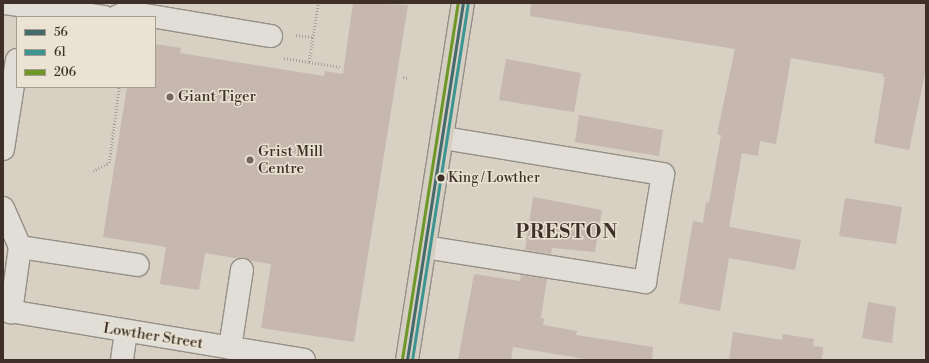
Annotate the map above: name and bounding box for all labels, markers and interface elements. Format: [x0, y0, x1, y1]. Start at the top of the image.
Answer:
legend [16, 16, 156, 88]
text: 56 [54, 25, 68, 40]
text: 61 [54, 45, 66, 60]
text: 206 [54, 65, 76, 80]
place label: Giant Tiger [178, 88, 256, 106]
marker: Giant Tiger [165, 92, 175, 102]
place label: Grist Mill Centre [258, 142, 323, 177]
marker: Grist Mill Centre [245, 155, 255, 165]
place label: King / Lowther [448, 170, 540, 186]
marker: King / Lowther [436, 173, 446, 183]
district label: PRESTON [516, 222, 618, 244]
street label: Lowther Street [102, 319, 204, 353]

